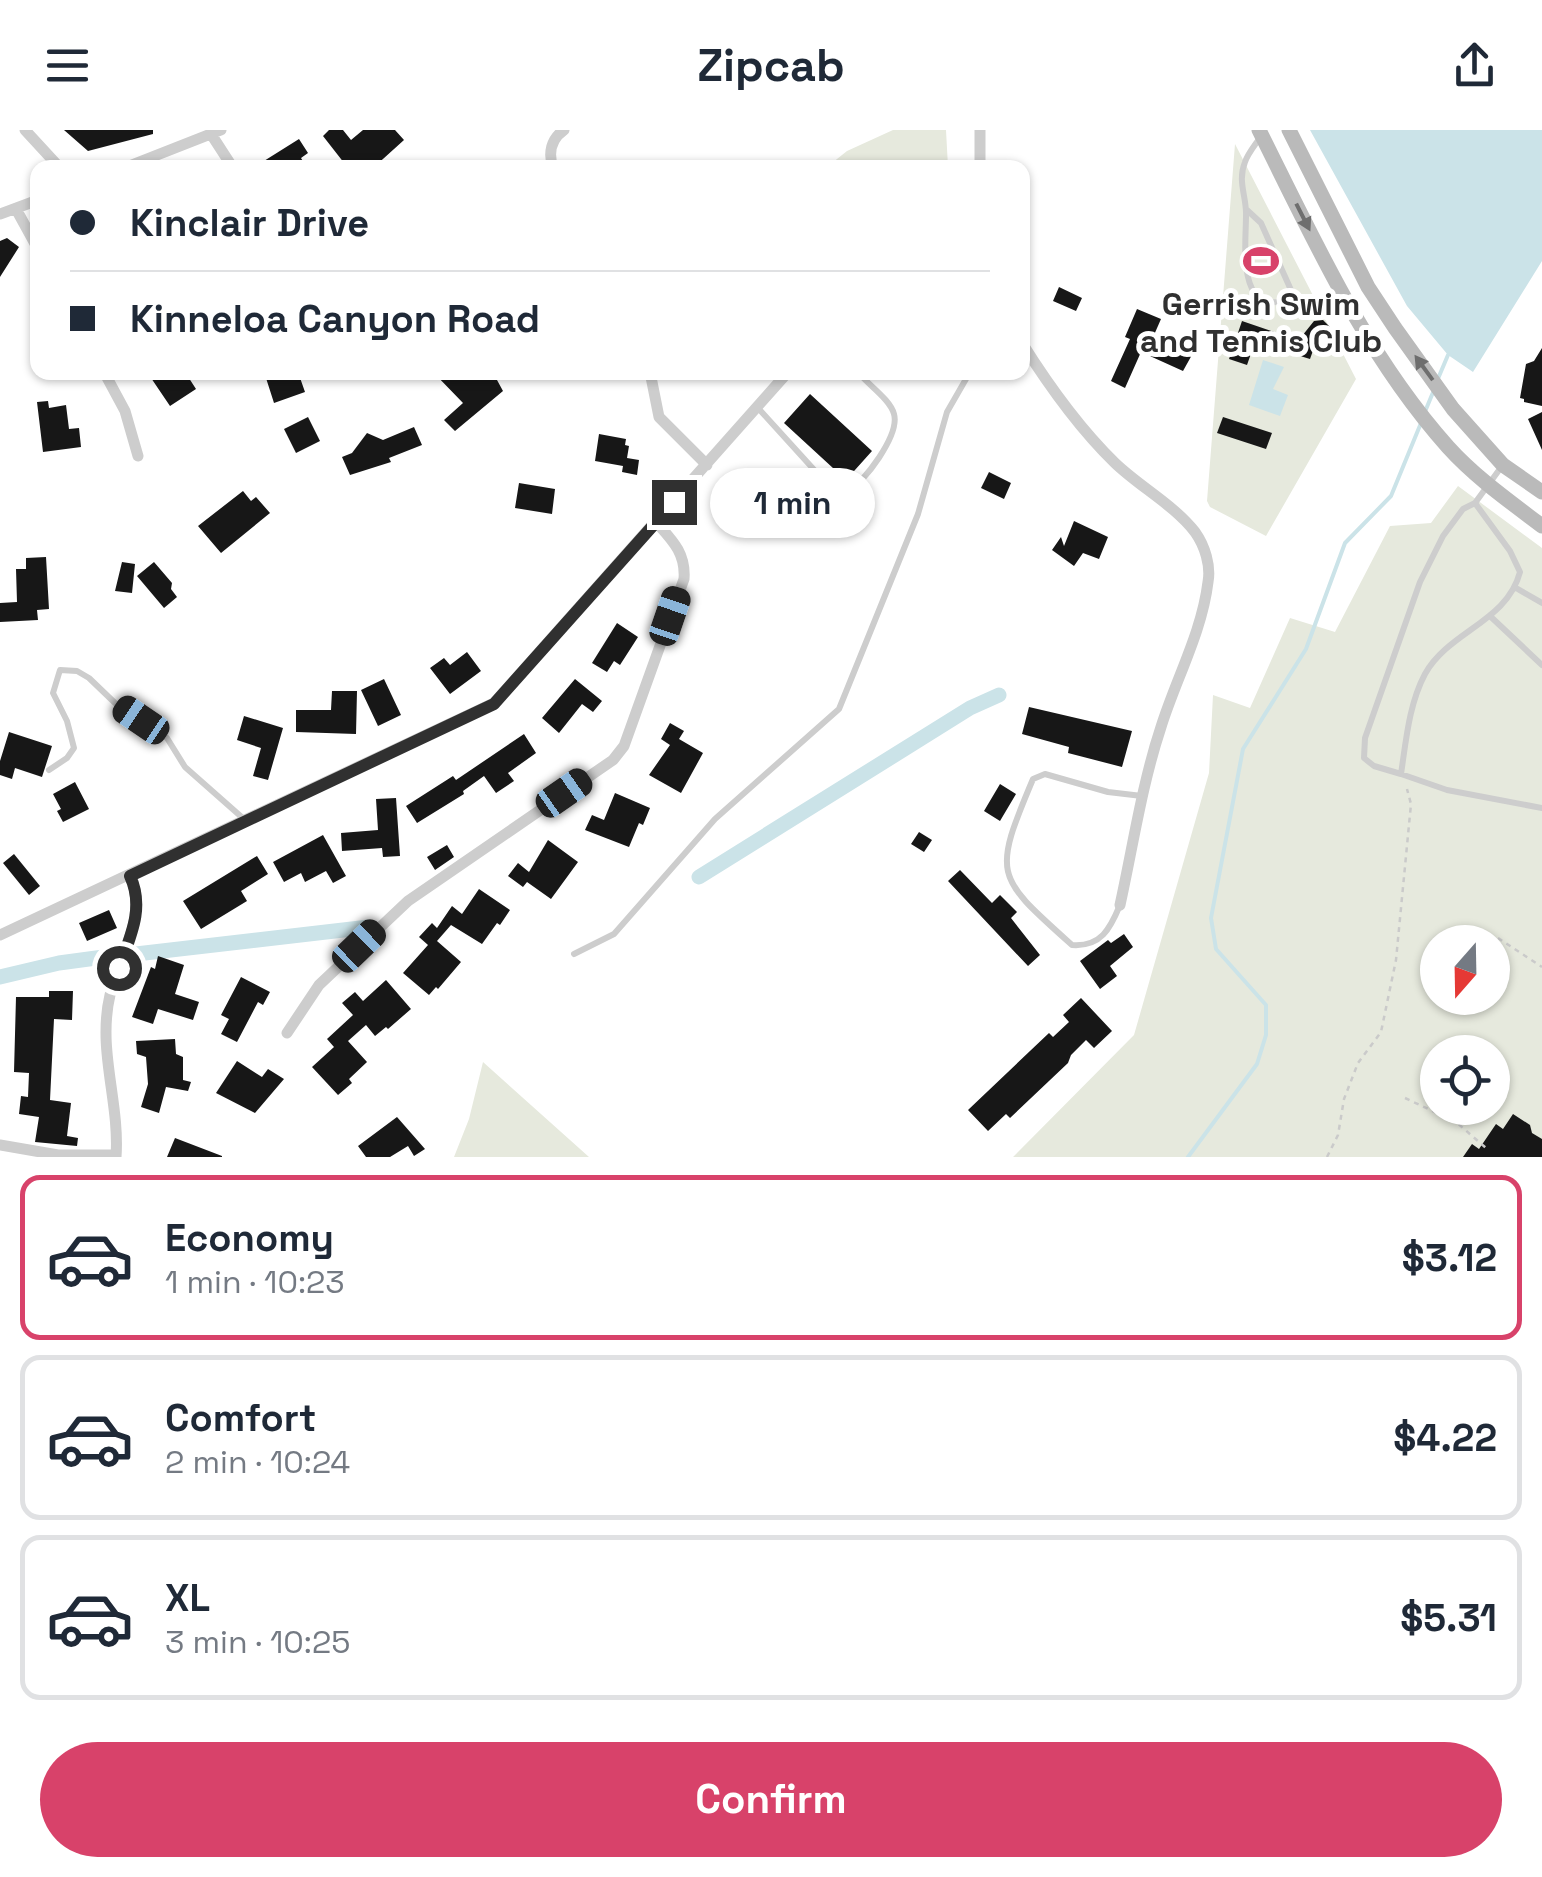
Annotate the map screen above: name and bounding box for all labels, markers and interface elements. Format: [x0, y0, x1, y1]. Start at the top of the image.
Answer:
text: Zipcab [697, 37, 845, 94]
icon: menu [40, 38, 95, 93]
icon: share [1447, 38, 1502, 93]
text: Kinclair Drive [130, 199, 369, 247]
one-way arrow [1294, 203, 1311, 232]
sports icon: Gerrish Swim and Tennis Club [1242, 242, 1280, 280]
place label: Gerrish Swim and Tennis Club [1140, 284, 1382, 361]
text: Kinneloa Canyon Road [130, 295, 540, 343]
one-way arrow [1415, 355, 1434, 381]
callout: 1 min [709, 467, 874, 537]
route end [652, 480, 697, 525]
text: 1 min [753, 483, 832, 523]
car [646, 583, 694, 649]
car [108, 691, 174, 749]
car [531, 764, 597, 822]
car [327, 914, 391, 978]
north arrow [1420, 925, 1510, 1015]
map controls [1420, 925, 1510, 1125]
route start [97, 946, 142, 991]
button: locate [1420, 1035, 1510, 1125]
icon: car [45, 1213, 135, 1303]
text: Economy [165, 1214, 334, 1262]
text: $3.12 [1402, 1234, 1497, 1282]
text: 1 min · 10:23 [165, 1262, 345, 1302]
icon: car [45, 1393, 135, 1483]
text: Comfort [165, 1394, 316, 1442]
text: $4.22 [1393, 1414, 1497, 1462]
text: 2 min · 10:24 [165, 1442, 350, 1482]
icon: car [45, 1573, 135, 1663]
text: XL [165, 1574, 210, 1622]
text: $5.31 [1400, 1594, 1497, 1642]
text: 3 min · 10:25 [165, 1622, 350, 1662]
button: Confirm [40, 1742, 1502, 1857]

